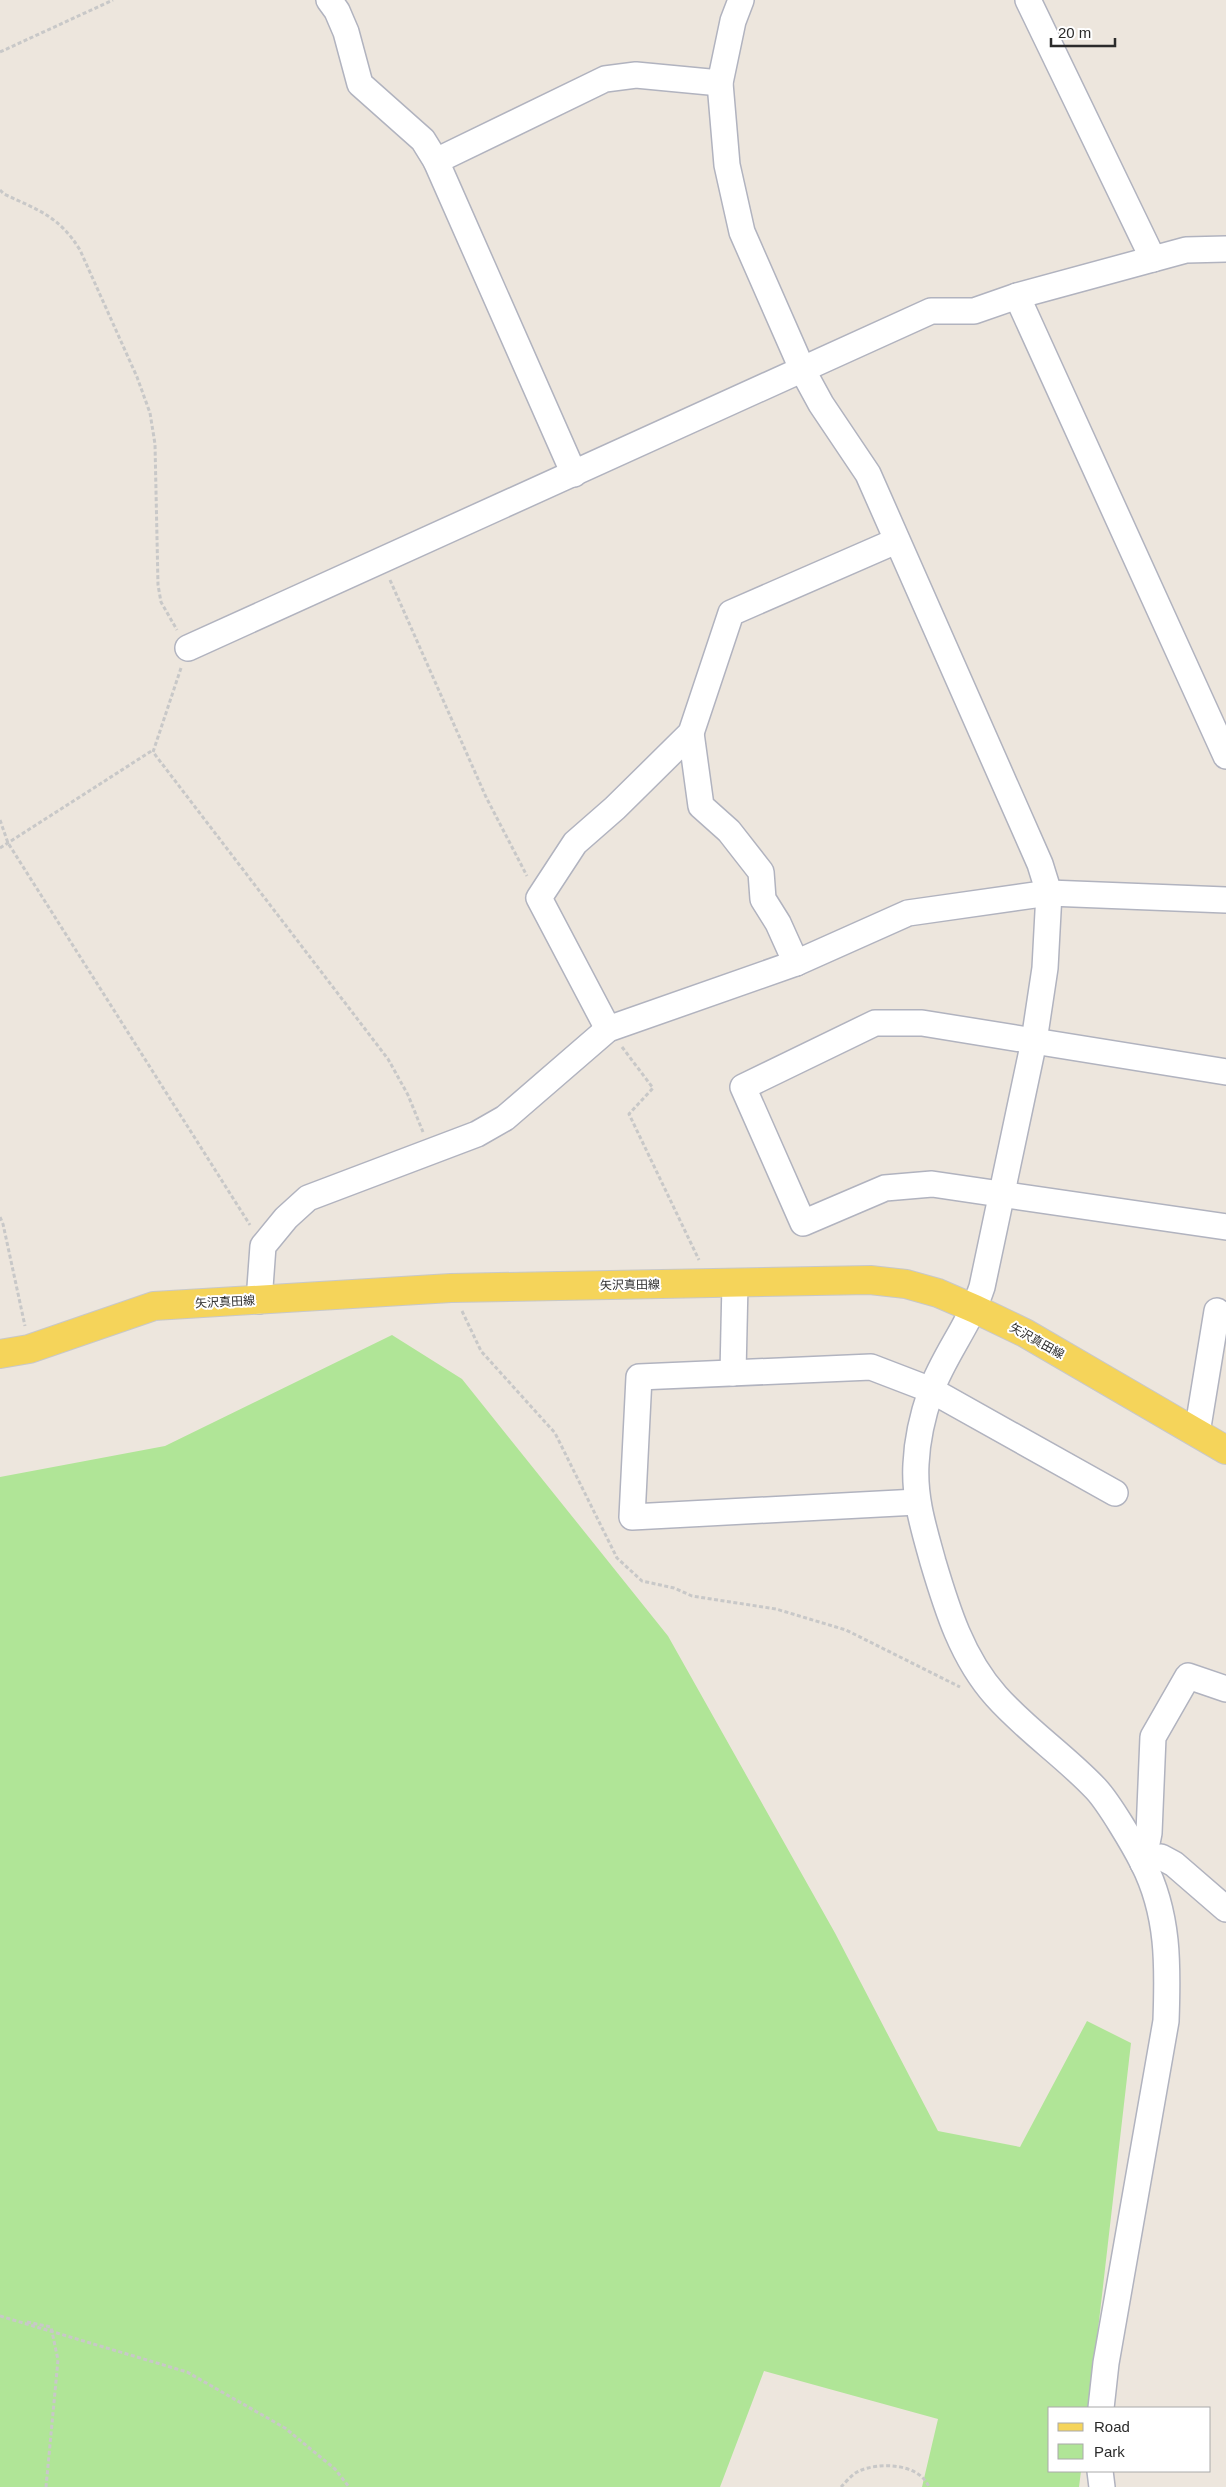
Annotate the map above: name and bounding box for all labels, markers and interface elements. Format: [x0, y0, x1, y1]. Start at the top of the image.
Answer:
scale bar [1051, 15, 1115, 47]
text: 20 m [1058, 24, 1091, 41]
street label: 矢沢真田線 [600, 1277, 660, 1293]
street label: 矢沢真田線 [195, 1293, 255, 1311]
street label: 矢沢真田線 [1007, 1320, 1067, 1362]
legend [1048, 2407, 1211, 2472]
text: Road [1094, 2418, 1130, 2435]
text: Park [1094, 2443, 1125, 2460]

